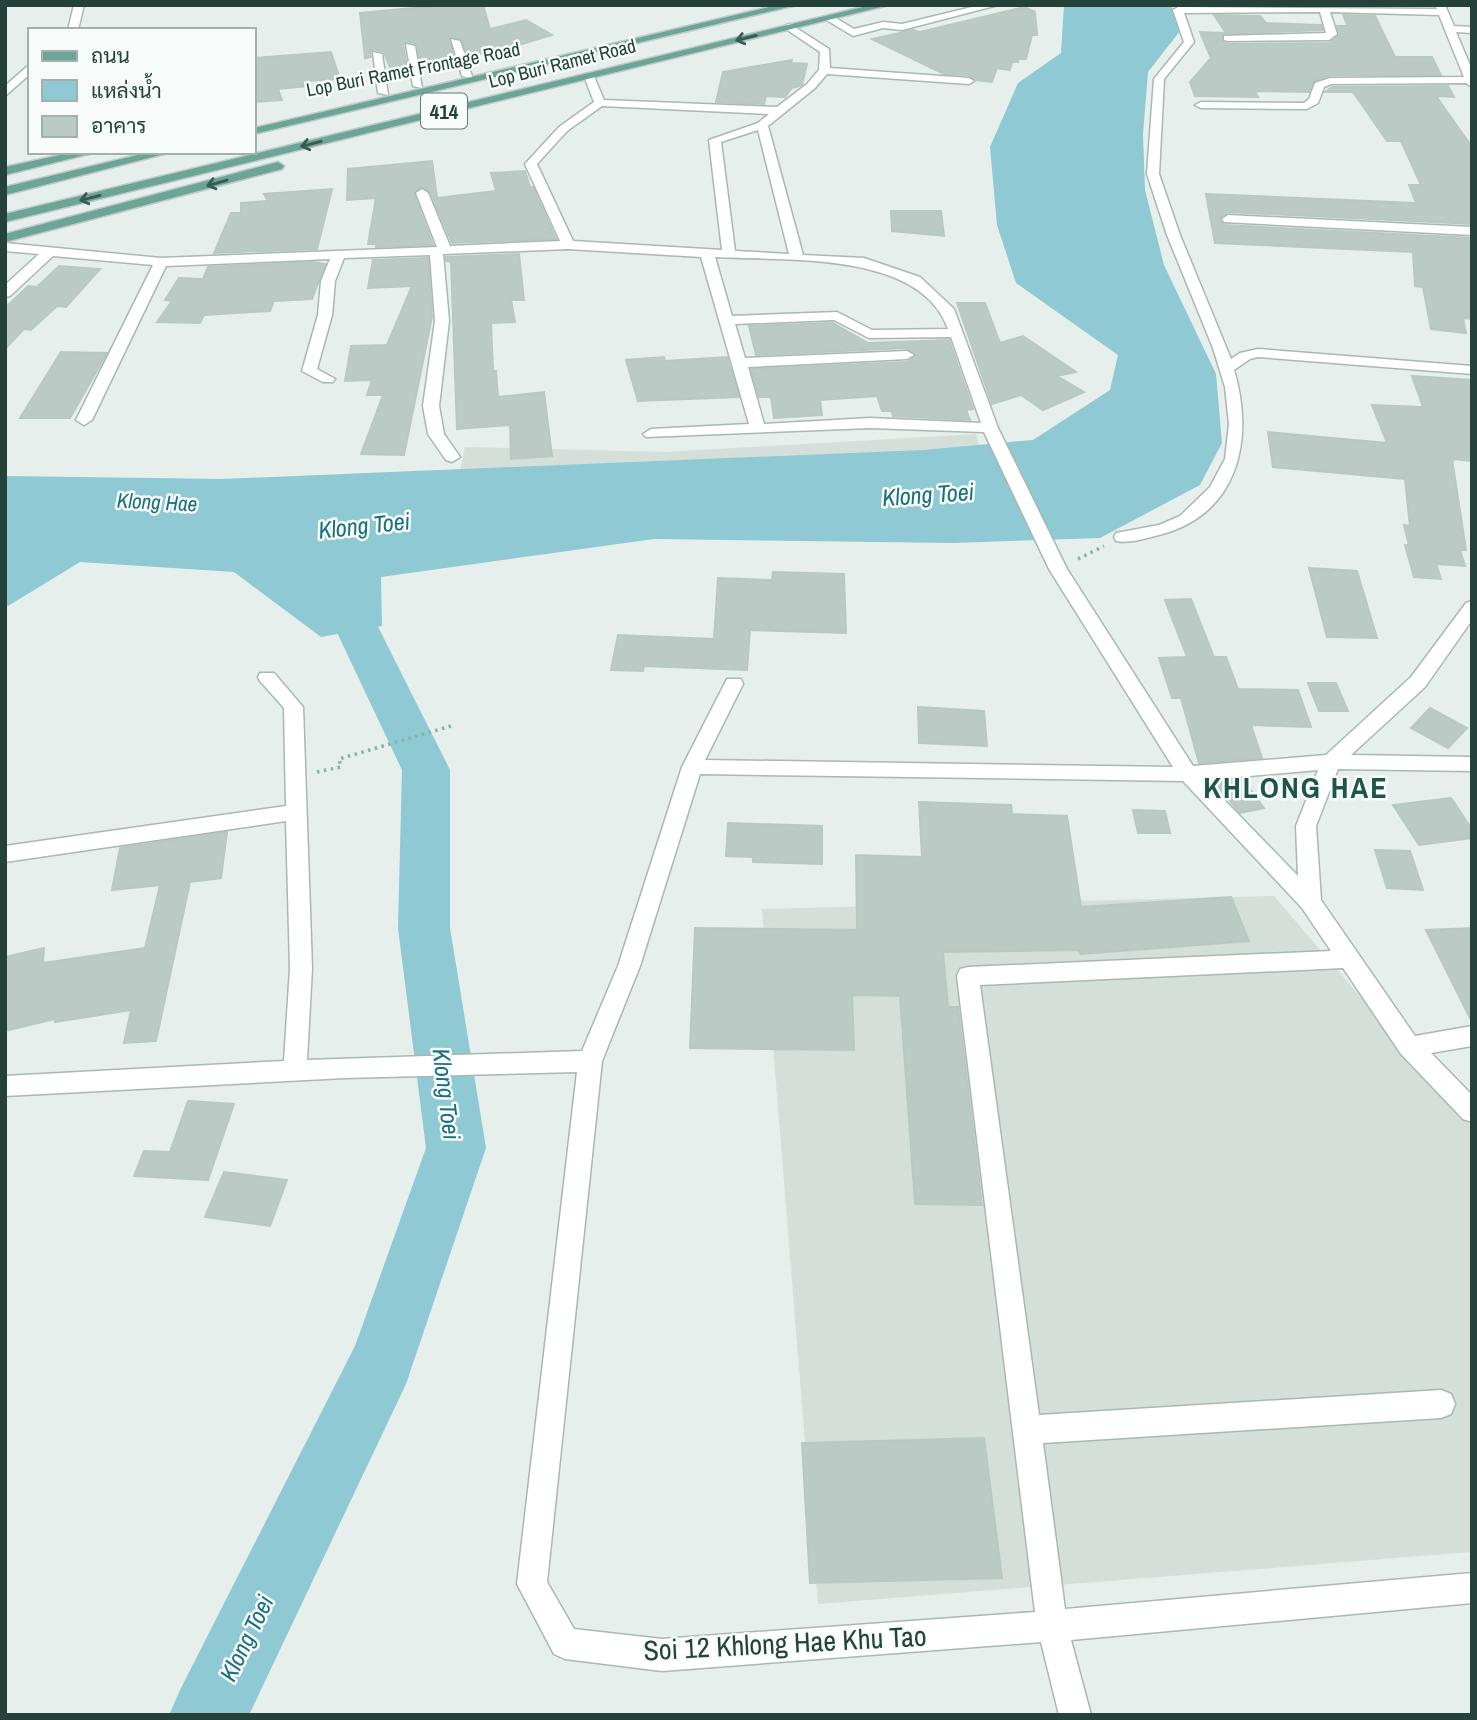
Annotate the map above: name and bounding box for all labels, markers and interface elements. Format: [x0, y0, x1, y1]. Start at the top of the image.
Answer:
legend [28, 28, 256, 154]
street label: Lop Buri Ramet Road [486, 32, 638, 94]
one-way arrow [735, 32, 758, 45]
street label: Lop Buri Ramet Frontage Road [304, 35, 522, 103]
text: ถนน [91, 41, 130, 70]
text: แหล่งน้ำ [91, 73, 162, 105]
road number: 414 [421, 94, 467, 128]
text: อาคาร [91, 111, 147, 140]
one-way arrow [300, 138, 323, 151]
one-way arrow [207, 178, 229, 191]
one-way arrow [79, 192, 101, 205]
water label: Klong Toei [881, 475, 976, 513]
water label: Klong Hae [116, 485, 198, 519]
water label: Klong Toei [317, 504, 412, 546]
district label: KHLONG HAE [1203, 767, 1389, 807]
water label: Klong Toei [426, 1046, 469, 1142]
water label: Klong Toei [211, 1589, 281, 1686]
street label: Soi 12 Khlong Hae Khu Tao [642, 1617, 928, 1669]

